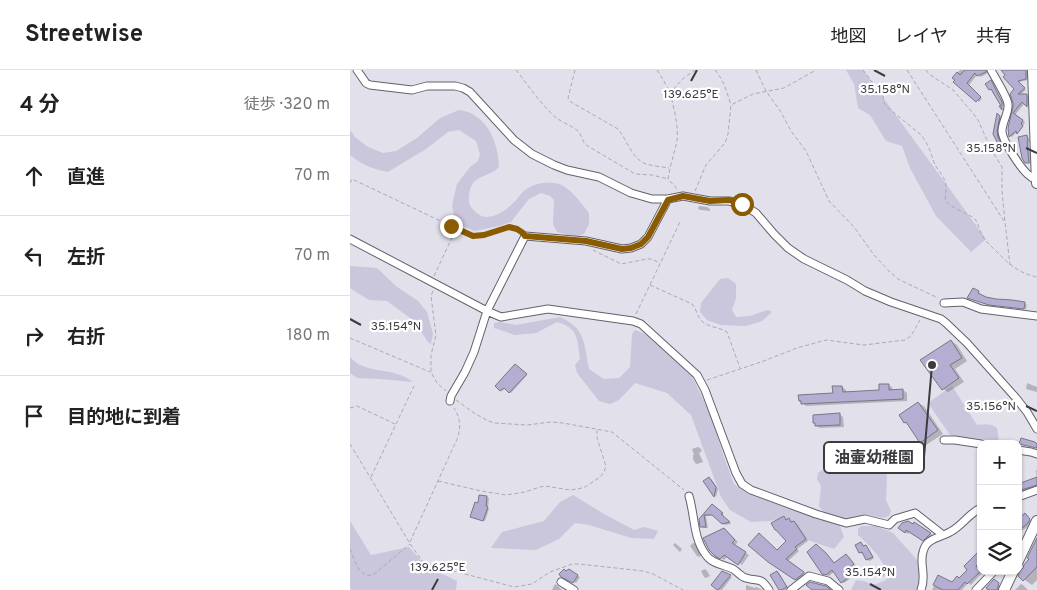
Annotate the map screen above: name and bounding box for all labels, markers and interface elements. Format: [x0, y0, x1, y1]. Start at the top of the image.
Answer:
text: Streetwise [25, 20, 143, 50]
text: 地図 [831, 26, 867, 49]
text: レイヤ [895, 26, 948, 49]
text: 共有 [976, 26, 1012, 49]
text: 35.158°N [860, 82, 910, 98]
text: 139.625°E [663, 87, 719, 103]
text: 4 分 [20, 92, 60, 119]
text: 徒歩 · 320 m [244, 95, 330, 115]
text: 35.158°N [966, 141, 1016, 157]
icon: ahead [20, 162, 48, 190]
text: 直進 [67, 166, 105, 190]
text: 70 m [295, 166, 330, 186]
route start [731, 193, 754, 216]
route end [440, 215, 463, 238]
icon: left [20, 242, 48, 270]
text: 左折 [67, 246, 105, 270]
text: 70 m [295, 246, 330, 266]
text: 35.154°N [371, 319, 421, 335]
icon: right [20, 322, 48, 350]
text: 右折 [67, 326, 105, 350]
text: 180 m [287, 326, 330, 346]
text: 35.156°N [966, 399, 1016, 415]
icon: arrive [20, 402, 48, 430]
text: 目的地に到着 [67, 406, 181, 430]
map controls [977, 440, 1022, 575]
button: + [977, 440, 1022, 485]
callout: 油壷幼稚園 [824, 442, 924, 473]
text: 油壷幼稚園 [834, 449, 914, 469]
button: − [977, 485, 1022, 530]
button: layers [977, 530, 1022, 575]
text: 139.625°E [410, 560, 466, 576]
text: 35.154°N [845, 565, 895, 581]

